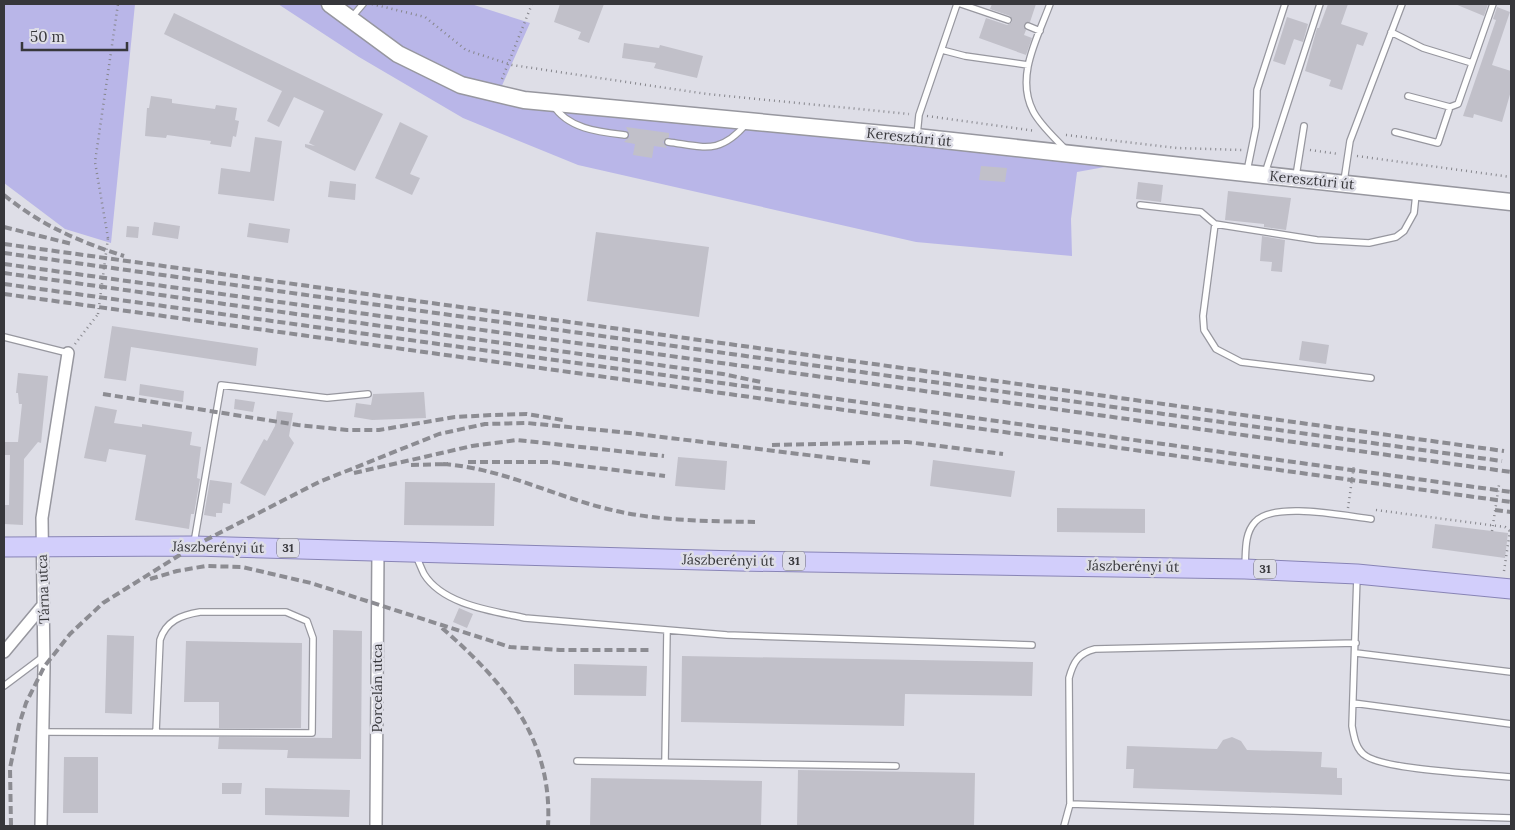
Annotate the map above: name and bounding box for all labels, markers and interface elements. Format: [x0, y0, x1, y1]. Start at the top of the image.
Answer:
scale bar [22, 20, 128, 52]
text: 50 m [30, 27, 65, 46]
street label: Keresztúri út [866, 124, 953, 150]
street label: Keresztúri út [1269, 167, 1356, 193]
street label: Jászberényi út [171, 537, 265, 557]
road number: 31 [277, 538, 299, 558]
street label: Jászberényi út [681, 550, 775, 570]
road number: 31 [783, 552, 805, 570]
street label: Tárna utca [33, 554, 53, 624]
street label: Jászberényi út [1086, 556, 1180, 576]
road number: 31 [1254, 560, 1276, 578]
street label: Porcelán utca [368, 643, 386, 733]

